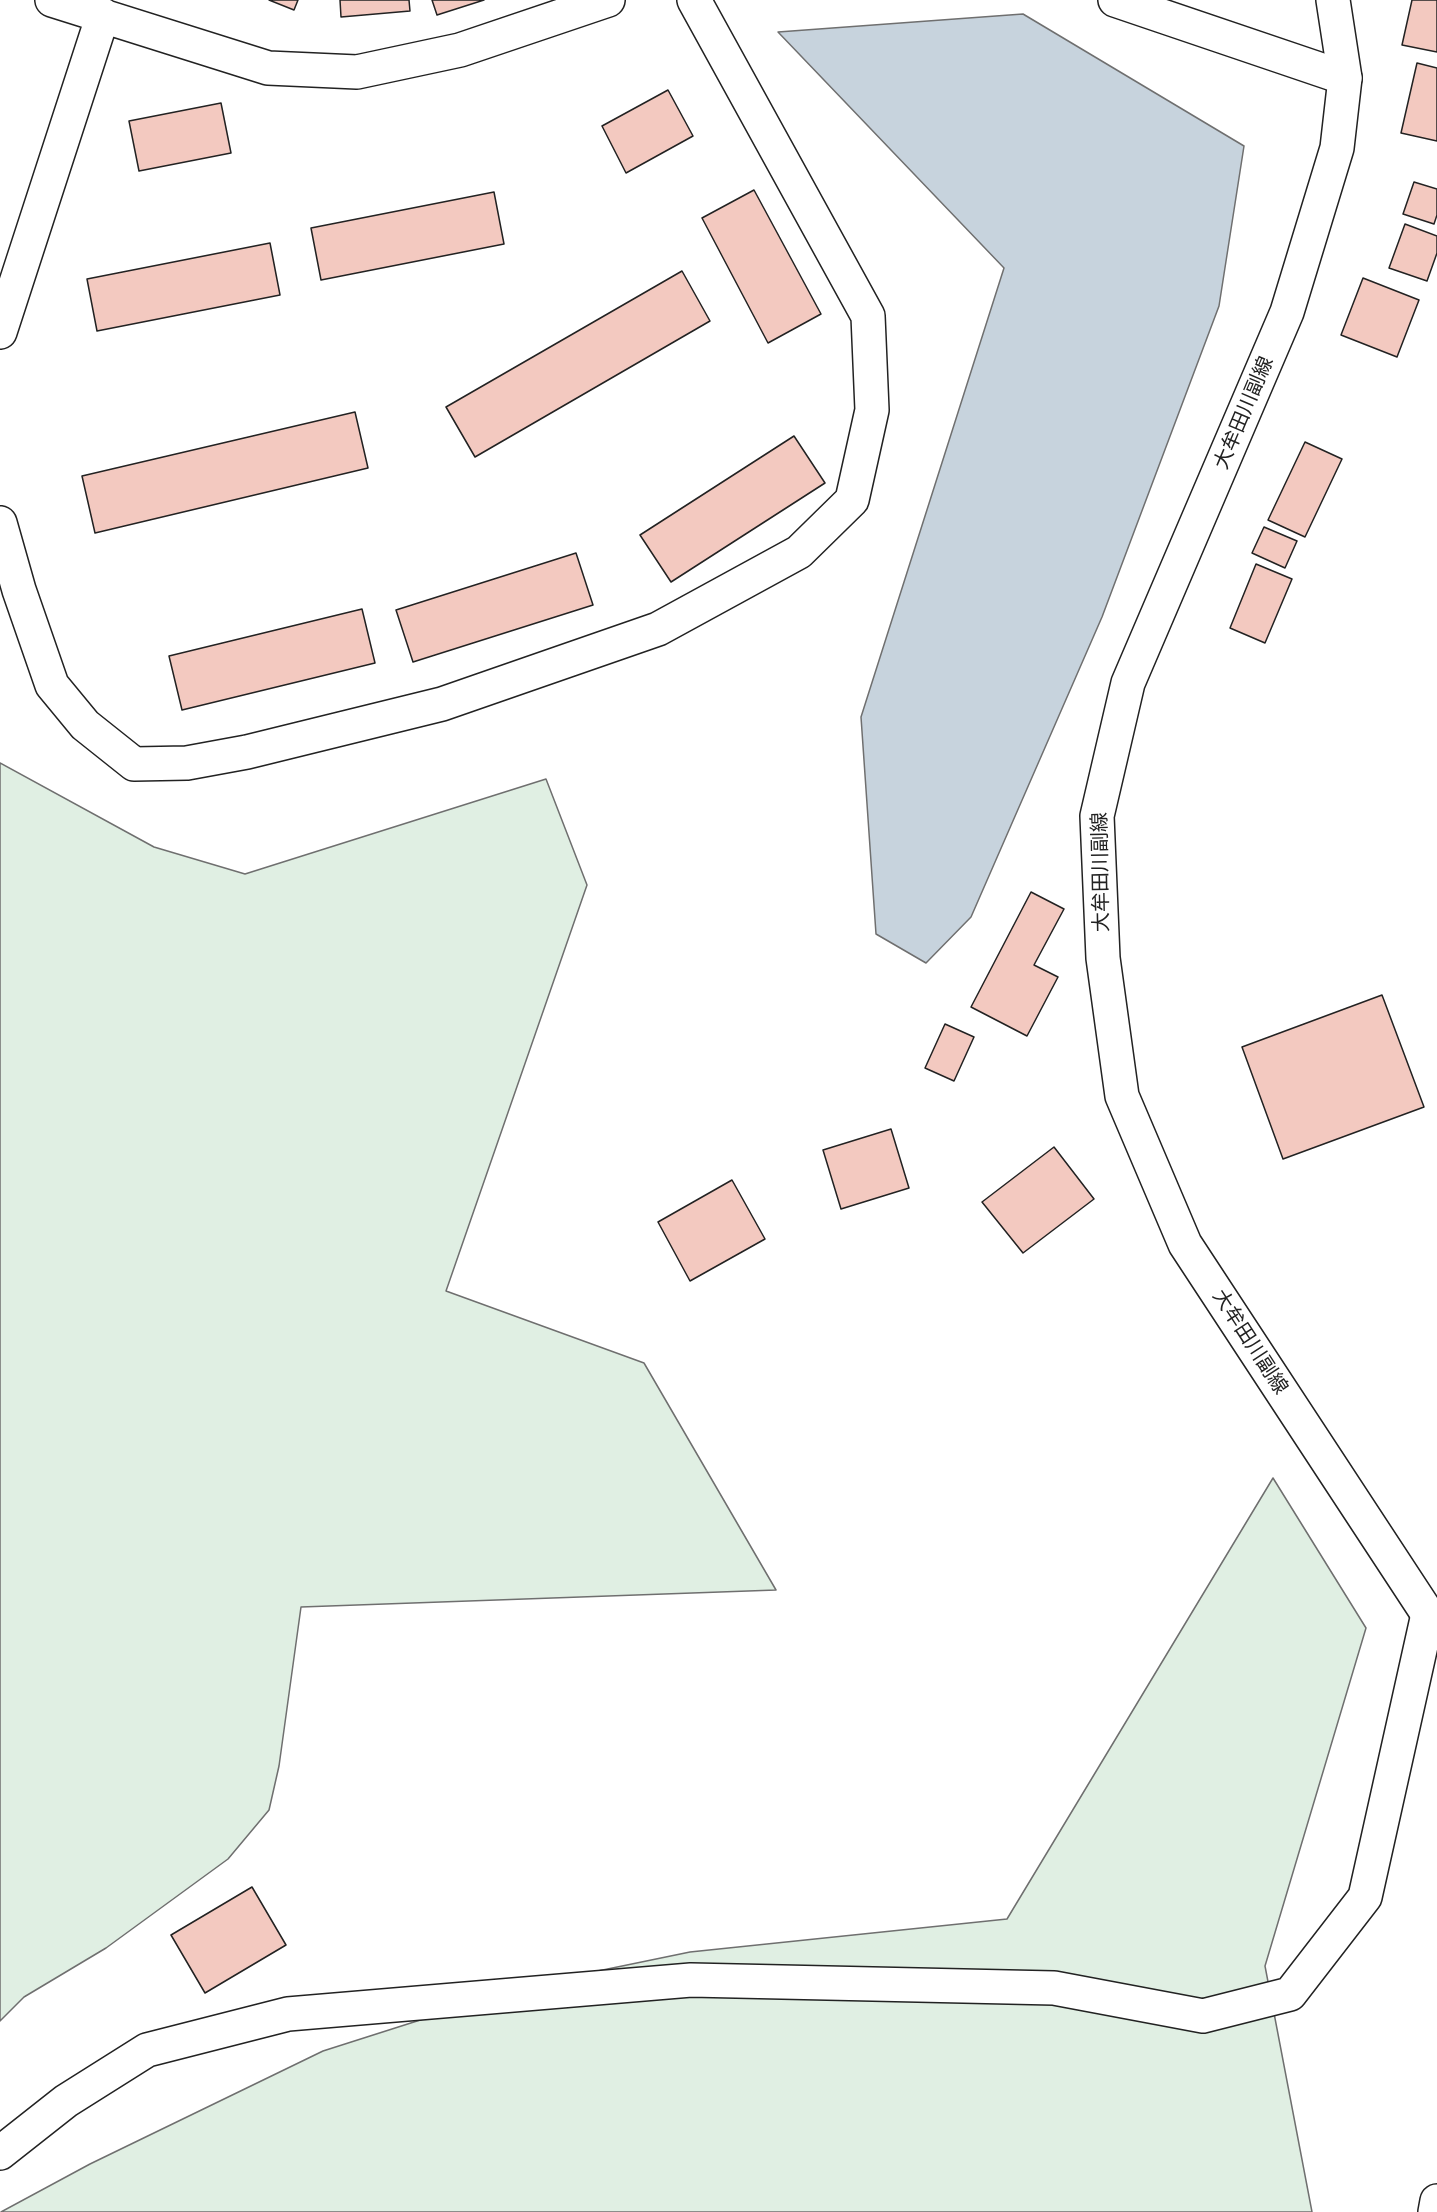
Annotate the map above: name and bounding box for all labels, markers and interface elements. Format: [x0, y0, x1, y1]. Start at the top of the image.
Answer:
street label: 大牟田川副線 [1210, 353, 1278, 473]
street label: 大牟田川副線 [1088, 812, 1114, 932]
street label: 大牟田川副線 [1207, 1285, 1293, 1399]

